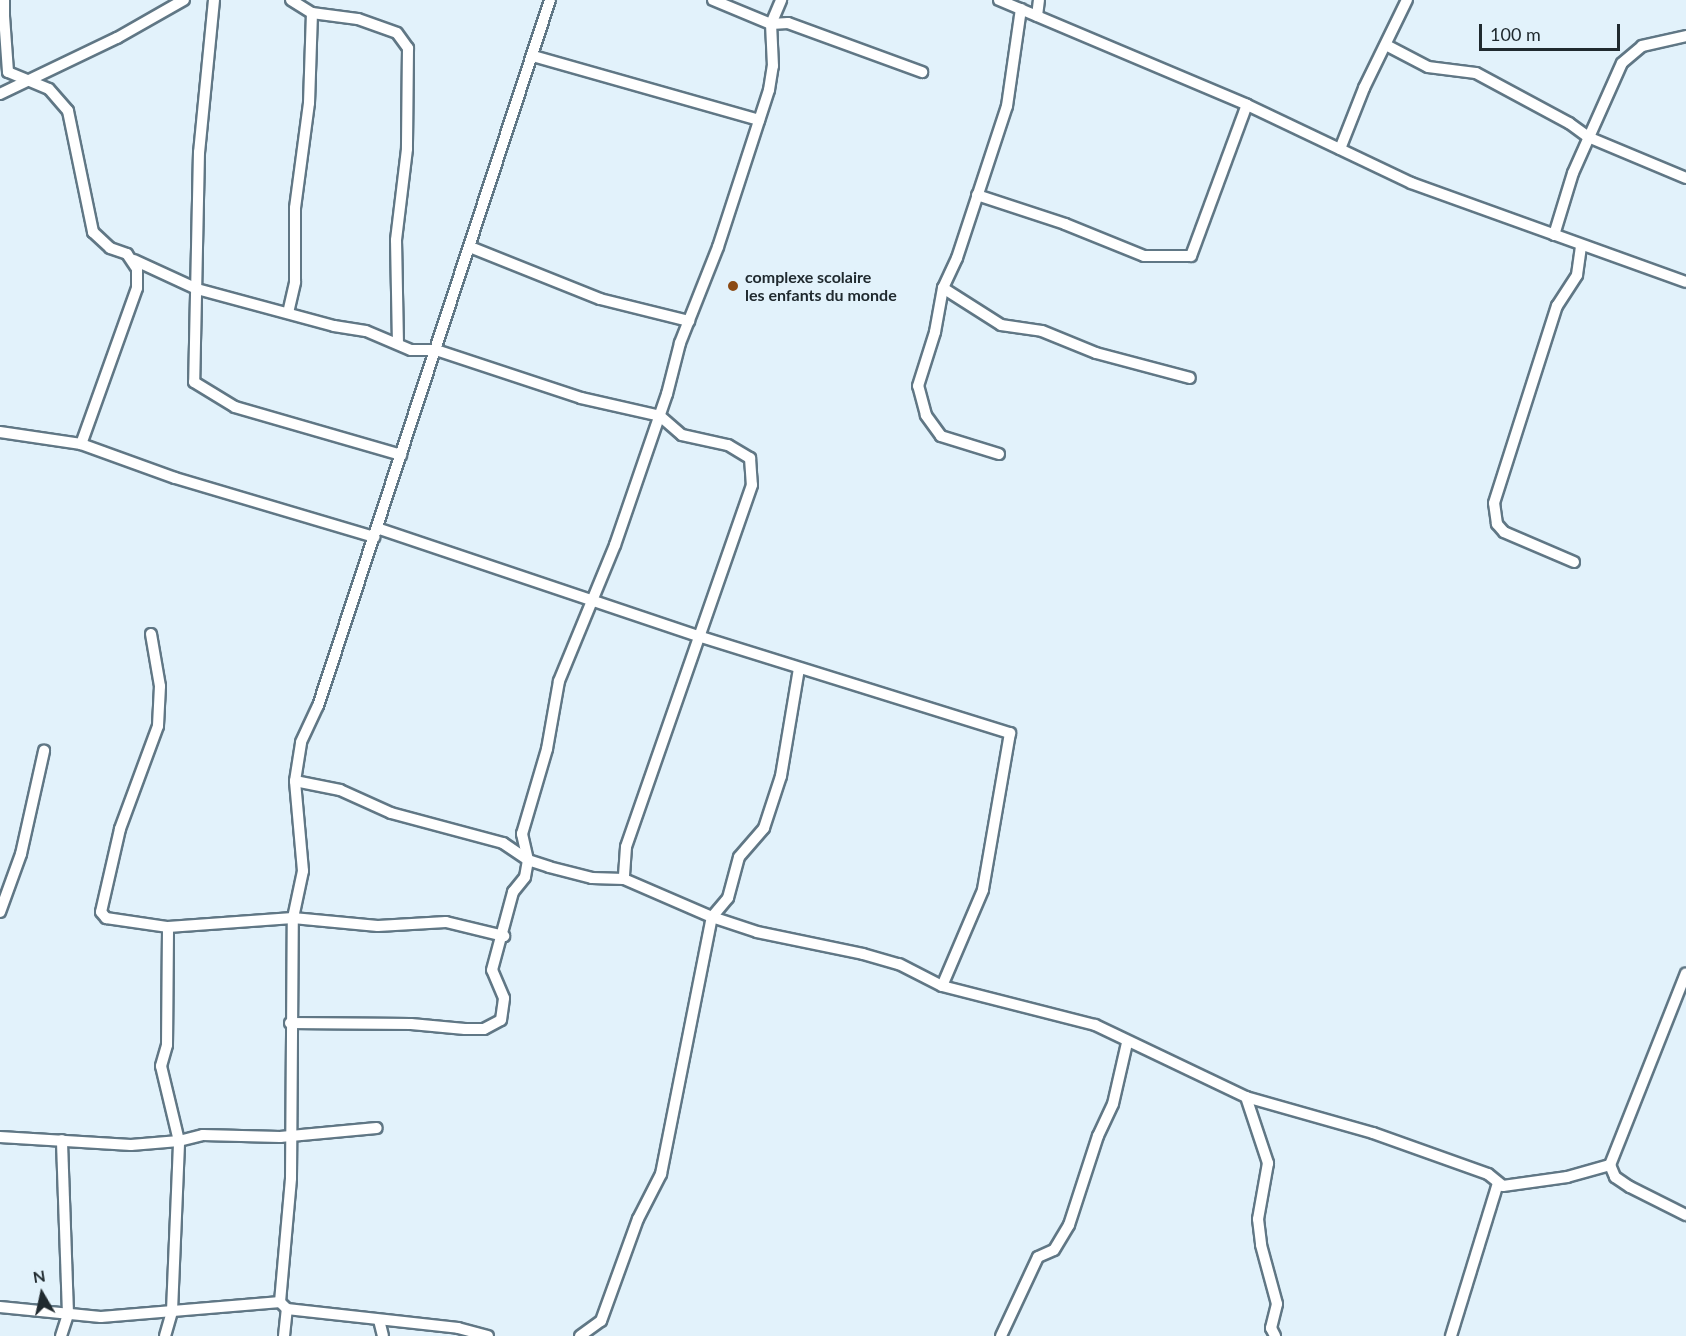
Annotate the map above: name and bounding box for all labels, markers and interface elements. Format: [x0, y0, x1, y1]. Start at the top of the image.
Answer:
scale bar [1482, 12, 1623, 50]
text: 100 m [1490, 23, 1541, 45]
place label: complexe scolaire les enfants du monde [745, 267, 897, 305]
marker: complexe scolaire les enfants du monde [726, 279, 740, 293]
north arrow [12, 1264, 72, 1324]
text: N [32, 1265, 47, 1286]

